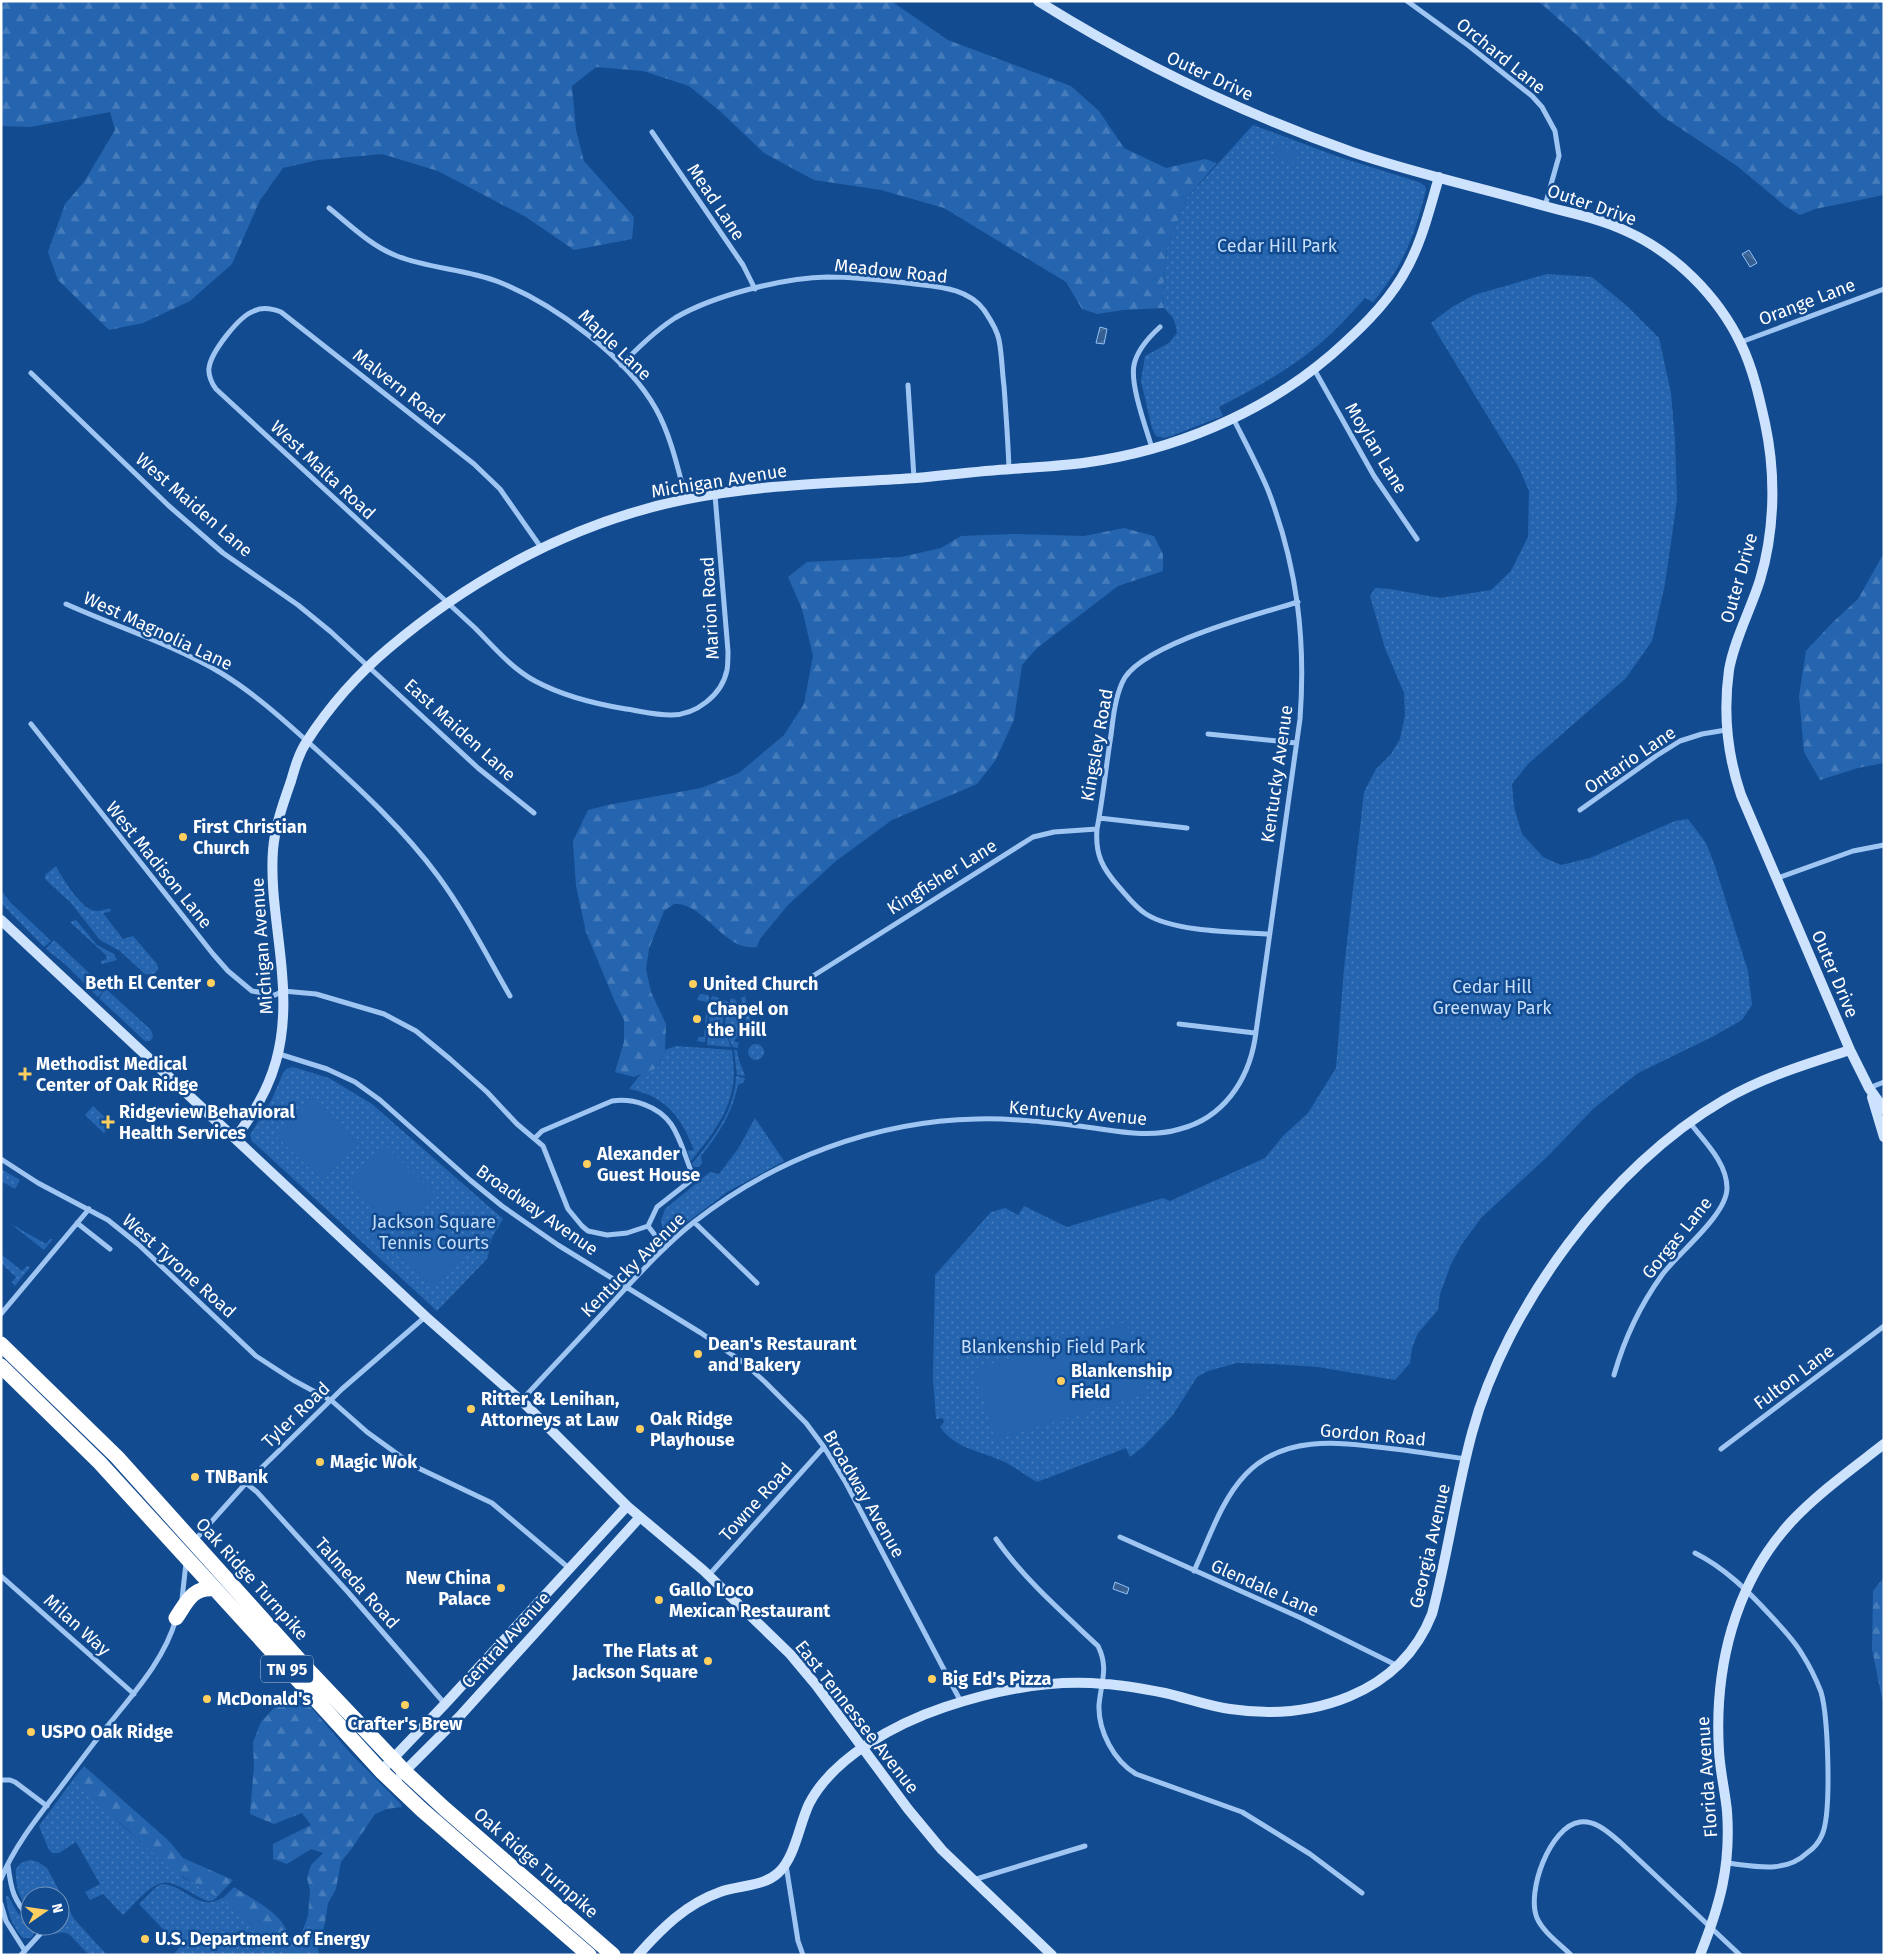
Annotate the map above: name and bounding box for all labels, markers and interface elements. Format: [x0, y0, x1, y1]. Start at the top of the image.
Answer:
street label: Orchard Lane [1452, 13, 1550, 99]
street label: Outer Drive [1163, 46, 1257, 106]
street label: Mead Lane [682, 159, 750, 245]
street label: Outer Drive [1544, 179, 1640, 231]
park label: Cedar Hill Park [1217, 235, 1338, 257]
street label: Meadow Road [833, 254, 949, 288]
street label: Orange Lane [1756, 274, 1858, 330]
street label: Maple Lane [574, 305, 656, 385]
street label: Malvern Road [348, 344, 450, 430]
street label: Moylan Lane [1340, 398, 1412, 498]
street label: West Malta Road [266, 416, 380, 524]
street label: West Maiden Lane [131, 448, 257, 562]
street label: Michigan Avenue [650, 459, 788, 503]
street label: Outer Drive [1716, 530, 1762, 626]
street label: Marion Road [696, 556, 724, 660]
street label: West Magnolia Lane [80, 587, 236, 675]
street label: East Maiden Lane [400, 674, 520, 786]
street label: Kingsley Road [1076, 687, 1118, 803]
street label: Kentucky Avenue [1256, 704, 1298, 844]
street label: Ontario Lane [1580, 721, 1680, 799]
street label: West Madison Lane [101, 797, 217, 933]
place label: First Christian Church [193, 816, 307, 859]
marker: First Christian Church [177, 831, 189, 843]
street label: Kingfisher Lane [883, 834, 1001, 920]
street label: Michigan Avenue [246, 877, 278, 1015]
street label: Outer Drive [1807, 927, 1863, 1021]
place label: Beth El Center [85, 972, 202, 994]
place label: United Church [703, 973, 818, 995]
park label: Cedar Hill Greenway Park [1432, 976, 1552, 1019]
marker: Beth El Center [205, 977, 217, 989]
marker: United Church [687, 978, 699, 990]
place label: Chapel on the Hill [707, 998, 789, 1041]
marker: Chapel on the Hill [691, 1013, 703, 1025]
place label: Methodist Medical Center of Oak Ridge [36, 1053, 198, 1096]
marker: Methodist Medical Center of Oak Ridge [18, 1067, 32, 1081]
street label: Kentucky Avenue [1008, 1096, 1148, 1130]
place label: Ridgeview Behavioral Health Services [119, 1101, 295, 1144]
marker: Ridgeview Behavioral Health Services [101, 1115, 115, 1129]
place label: Alexander Guest House [596, 1143, 700, 1186]
marker: Alexander Guest House [581, 1158, 593, 1170]
street label: Broadway Avenue [472, 1160, 602, 1260]
street label: Gorgas Lane [1637, 1192, 1717, 1284]
street label: Kentucky Avenue [576, 1208, 690, 1322]
street label: West Tyrone Road [118, 1209, 240, 1323]
park label: Jackson Square Tennis Courts [372, 1211, 496, 1254]
place label: Dean's Restaurant and Bakery [708, 1333, 858, 1376]
park label: Blankenship Field Park [961, 1336, 1146, 1358]
street label: Fulton Lane [1749, 1340, 1839, 1414]
marker: Dean's Restaurant and Bakery [692, 1348, 704, 1360]
place label: Blankenship Field [1071, 1360, 1173, 1403]
marker: Blankenship Field [1055, 1375, 1067, 1387]
street label: Tyler Road [258, 1377, 334, 1453]
place label: Ritter & Lenihan, Attorneys at Law [480, 1388, 619, 1431]
marker: Ritter & Lenihan, Attorneys at Law [465, 1403, 477, 1415]
place label: Oak Ridge Playhouse [650, 1408, 735, 1451]
street label: Gordon Road [1319, 1419, 1427, 1451]
marker: Oak Ridge Playhouse [634, 1423, 646, 1435]
street label: Broadway Avenue [819, 1426, 909, 1562]
place label: Magic Wok [330, 1451, 418, 1473]
marker: Magic Wok [314, 1456, 326, 1468]
street label: Towne Road [715, 1458, 797, 1546]
place label: TNBank [205, 1466, 269, 1488]
marker: TNBank [189, 1471, 201, 1483]
street label: Georgia Avenue [1405, 1482, 1455, 1610]
street label: Oak Ridge Turnpike [191, 1513, 313, 1645]
street label: Talmeda Road [310, 1533, 404, 1633]
street label: Glendale Lane [1208, 1554, 1322, 1622]
place label: New China Palace [406, 1567, 491, 1610]
place label: Gallo Loco Mexican Restaurant [669, 1579, 831, 1622]
marker: New China Palace [495, 1582, 507, 1594]
street label: Central Avenue [457, 1587, 555, 1693]
street label: Milan Way [39, 1589, 115, 1661]
marker: Gallo Loco Mexican Restaurant [653, 1594, 665, 1606]
street label: East Tennessee Avenue [790, 1636, 924, 1798]
place label: The Flats at Jackson Square [571, 1640, 699, 1683]
marker: The Flats at Jackson Square [702, 1655, 714, 1667]
road number: TN 95 [261, 1656, 313, 1682]
place label: Big Ed's Pizza [942, 1668, 1051, 1690]
marker: Big Ed's Pizza [926, 1673, 938, 1685]
place label: McDonald's [217, 1688, 311, 1710]
marker: McDonald's [201, 1693, 213, 1705]
marker: Crafter's Brew [399, 1699, 411, 1711]
place label: Crafter's Brew [347, 1713, 463, 1735]
street label: Florida Avenue [1692, 1716, 1722, 1838]
place label: USPO Oak Ridge [41, 1721, 173, 1743]
marker: USPO Oak Ridge [25, 1726, 37, 1738]
street label: Oak Ridge Turnpike [469, 1803, 603, 1923]
north arrow [20, 1886, 70, 1936]
text: N [48, 1902, 67, 1915]
place label: U.S. Department of Energy [155, 1928, 370, 1950]
marker: U.S. Department of Energy [139, 1933, 151, 1945]

